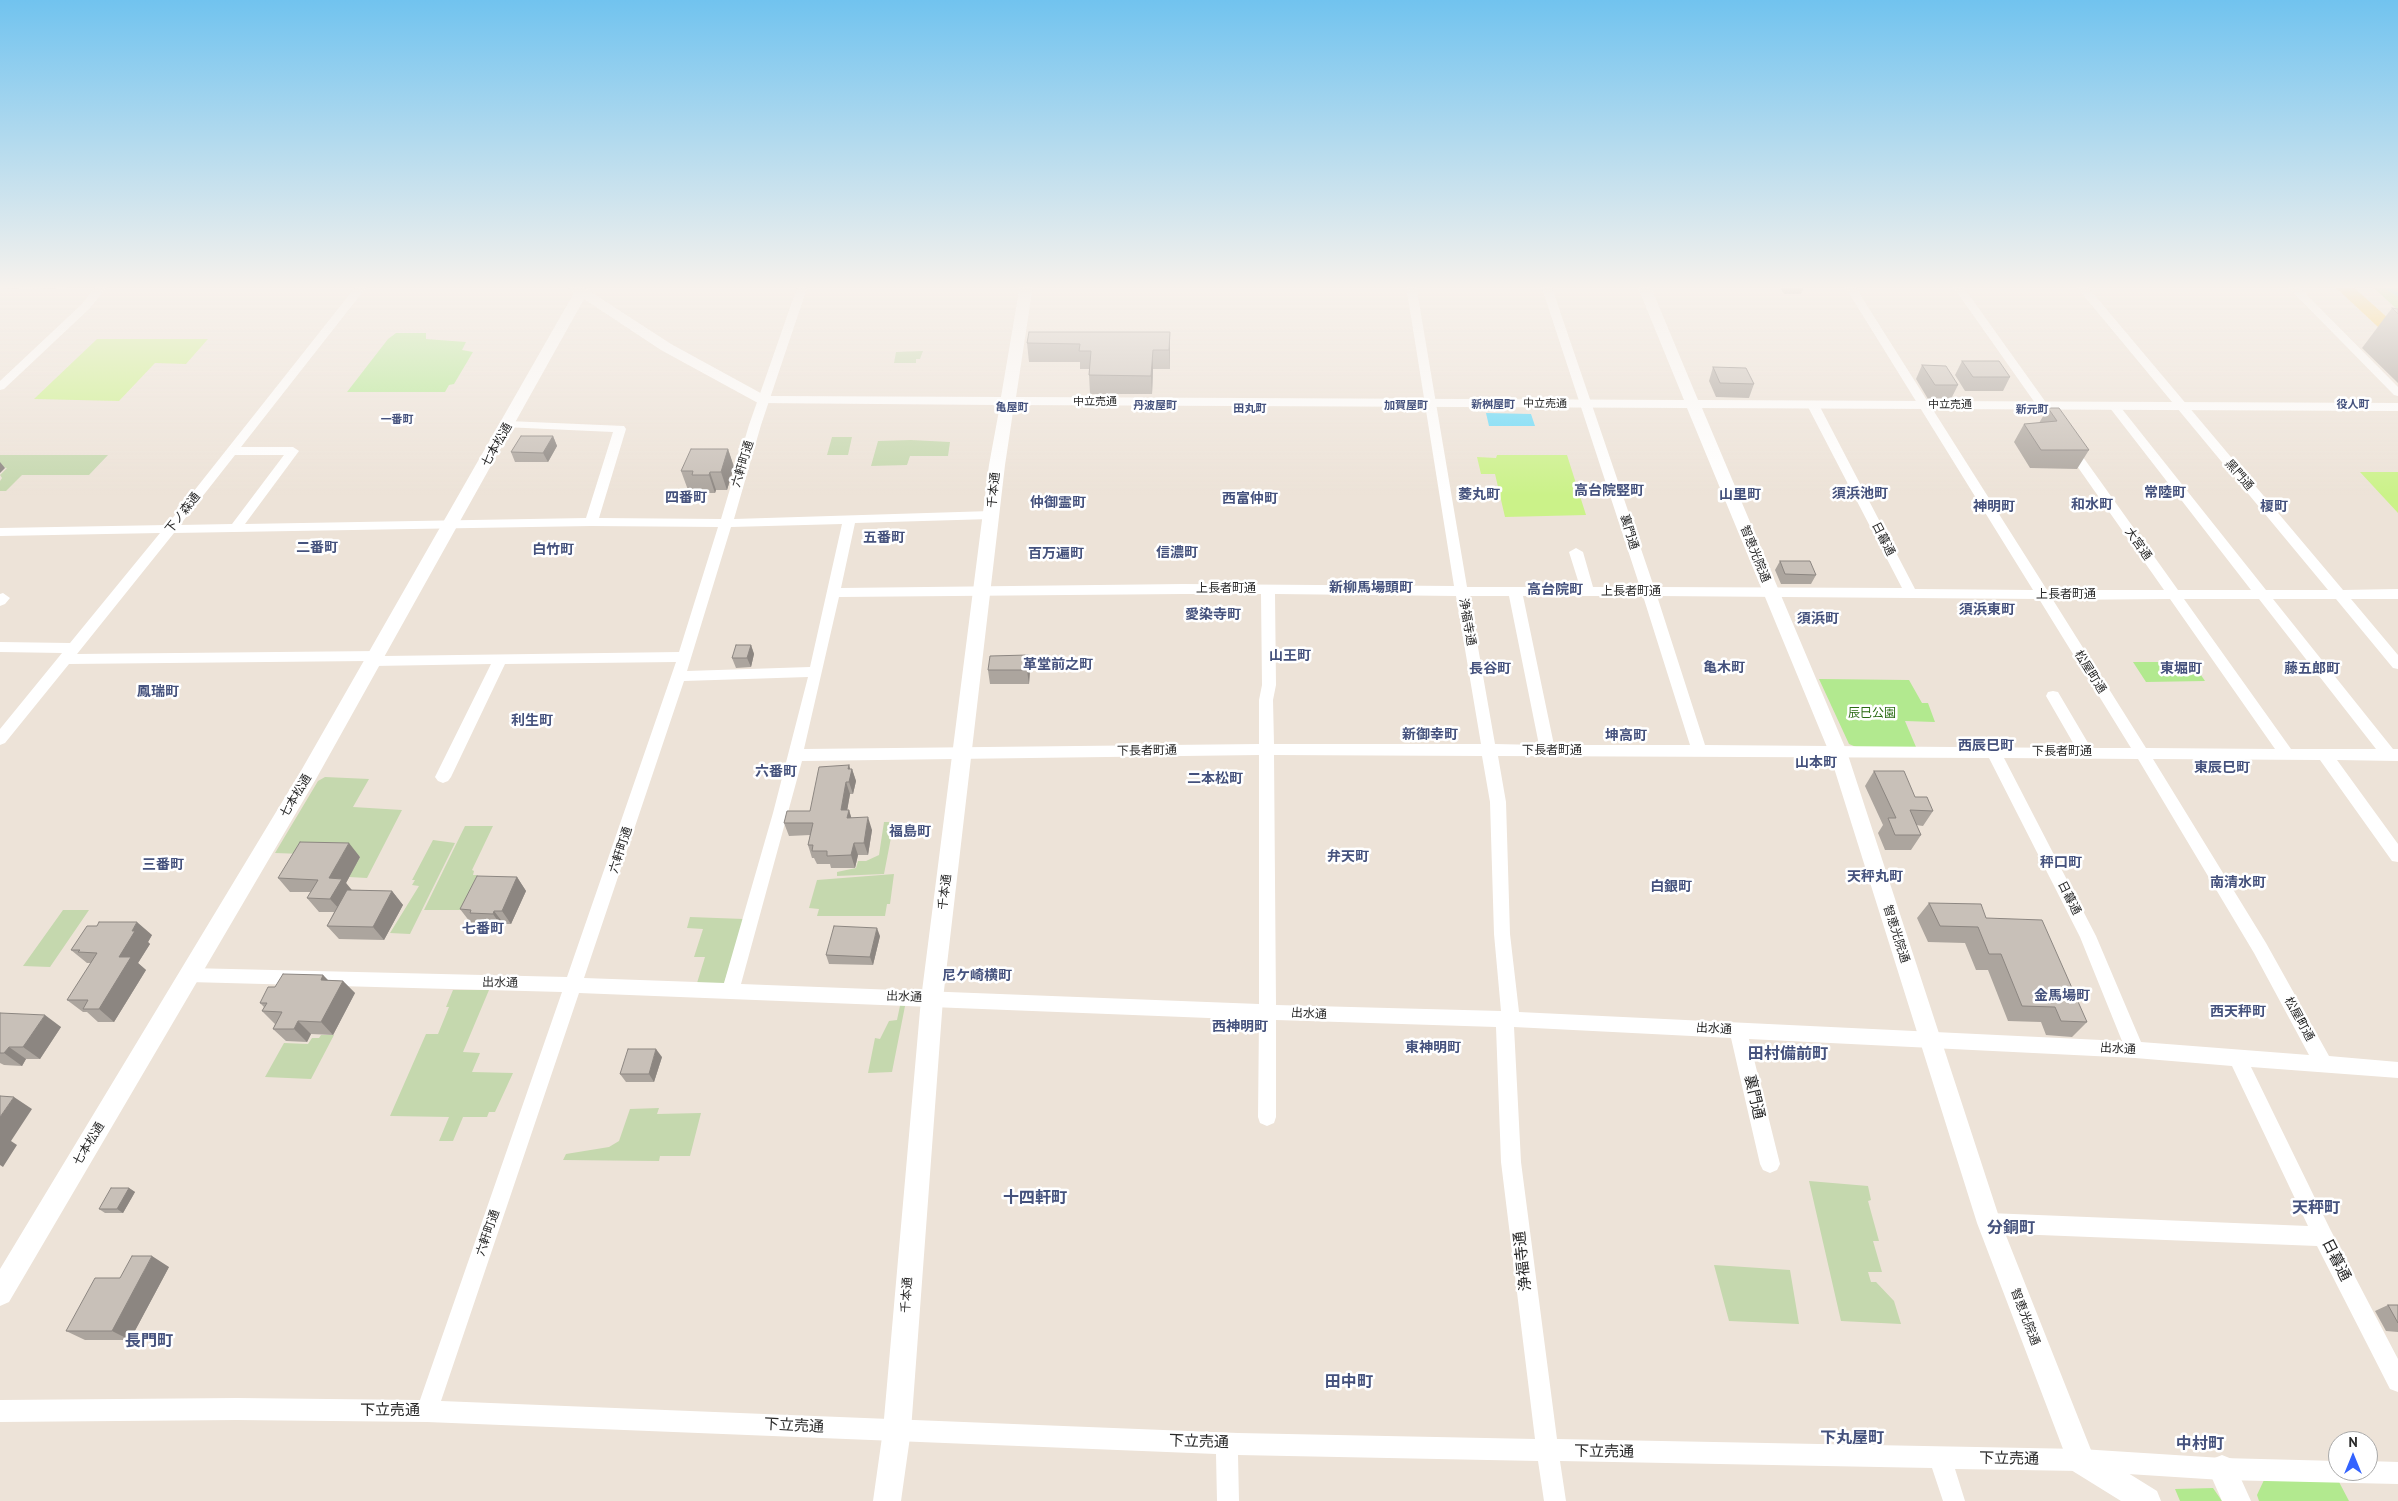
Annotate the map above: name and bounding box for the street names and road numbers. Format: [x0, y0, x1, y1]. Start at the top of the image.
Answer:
street label: 中立売通 [1073, 395, 1117, 409]
street label: 中立売通 [1523, 397, 1567, 411]
street label: 中立売通 [1928, 398, 1972, 412]
street label: 七本松通 [479, 421, 515, 469]
street label: 六軒町通 [729, 439, 757, 489]
street label: 黒門通 [2222, 457, 2256, 493]
street label: 千本通 [985, 471, 1003, 509]
street label: 下ノ森通 [163, 490, 203, 536]
street label: 裏門通 [1617, 513, 1641, 551]
street label: 日暮通 [1868, 520, 1898, 558]
street label: 智恵光院通 [1737, 523, 1773, 585]
street label: 大宮通 [2122, 525, 2154, 563]
street label: 上長者町通 [1196, 582, 1256, 596]
street label: 上長者町通 [1601, 585, 1661, 599]
street label: 上長者町通 [2036, 588, 2096, 602]
street label: 浄福寺通 [1456, 597, 1478, 647]
street label: 松屋町通 [2071, 648, 2109, 696]
street label: 下長者町通 [1117, 743, 1177, 759]
street label: 下長者町通 [1522, 744, 1582, 758]
street label: 下長者町通 [2032, 745, 2092, 759]
street label: 七本松通 [277, 772, 315, 820]
street label: 六軒町通 [607, 825, 635, 875]
street label: 千本通 [936, 873, 954, 911]
street label: 日暮通 [2054, 879, 2084, 917]
street label: 智恵光院通 [1880, 903, 1912, 965]
street label: 出水通 [482, 975, 518, 991]
street label: 出水通 [886, 989, 922, 1005]
street label: 松屋町通 [2281, 995, 2317, 1043]
street label: 出水通 [1291, 1006, 1327, 1022]
street label: 出水通 [1696, 1021, 1732, 1037]
street label: 出水通 [2100, 1041, 2136, 1057]
street label: 裏門通 [1740, 1073, 1768, 1121]
street label: 七本松通 [70, 1120, 108, 1168]
street label: 六軒町通 [473, 1208, 503, 1258]
street label: 浄福寺通 [1511, 1230, 1535, 1292]
street label: 日暮通 [2318, 1236, 2354, 1284]
street label: 千本通 [899, 1277, 915, 1313]
street label: 智恵光院通 [2008, 1286, 2042, 1348]
street label: 下立売通 [360, 1402, 420, 1420]
street label: 下立売通 [764, 1415, 824, 1437]
street label: 下立売通 [1169, 1432, 1229, 1452]
street label: 下立売通 [1574, 1442, 1634, 1462]
street label: 下立売通 [1979, 1449, 2039, 1469]

